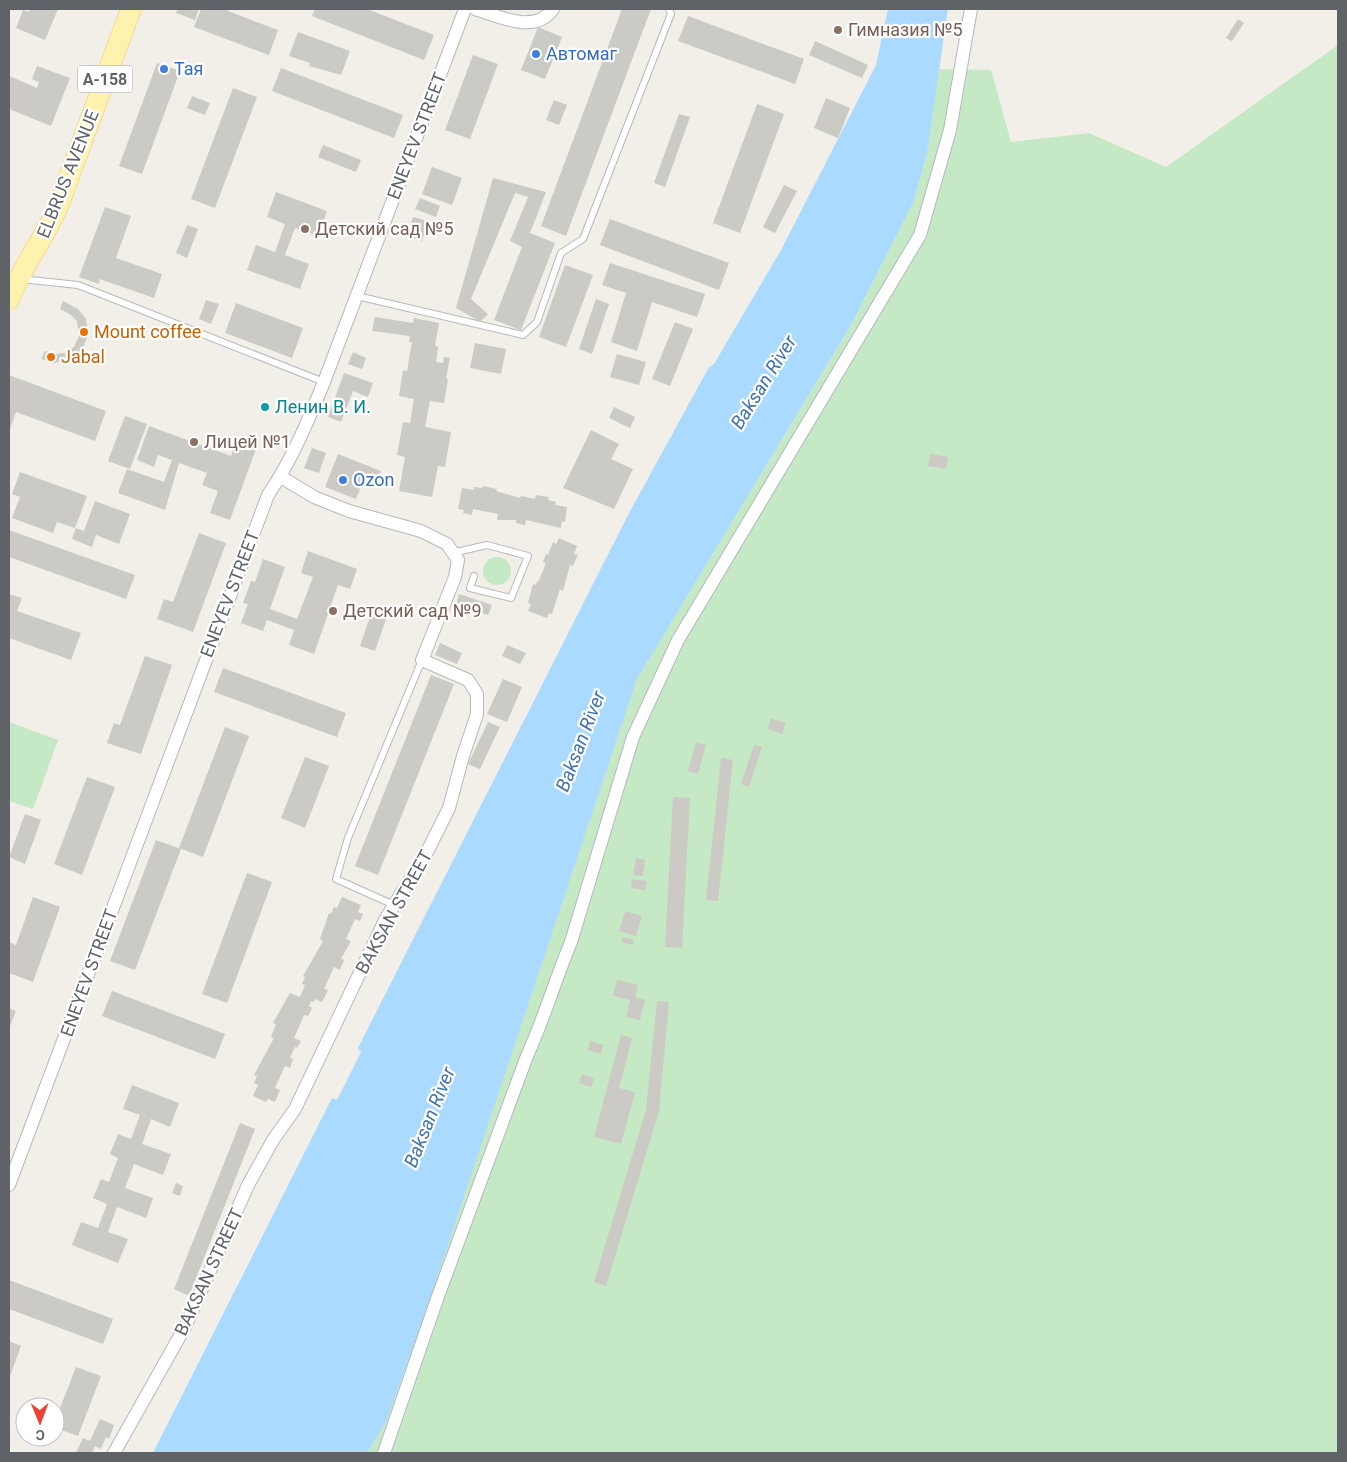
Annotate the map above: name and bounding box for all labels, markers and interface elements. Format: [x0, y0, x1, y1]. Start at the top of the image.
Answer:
place label: Гимназия №5 [848, 19, 963, 40]
marker: Гимназия №5 [832, 24, 844, 36]
place label: Автомаг [546, 43, 618, 64]
marker: Автомаг [530, 48, 542, 60]
place label: Тая [174, 58, 203, 79]
marker: Тая [158, 63, 170, 75]
road number: А-158 [78, 66, 132, 92]
street label: ENEYEV STREET [383, 69, 450, 202]
street label: ELBRUS AVENUE [32, 107, 103, 241]
place label: Детский сад №5 [315, 218, 454, 239]
marker: Детский сад №5 [299, 223, 311, 235]
place label: Mount coffee [94, 321, 201, 342]
marker: Mount coffee [78, 326, 90, 338]
water label: Baksan River [726, 331, 802, 433]
place label: Jabal [61, 346, 105, 367]
marker: Jabal [45, 351, 57, 363]
place label: Ленин В. И. [275, 396, 371, 417]
marker: Ленин В. И. [259, 401, 271, 413]
place label: Лицей №1 [204, 431, 291, 452]
marker: Лицей №1 [188, 436, 200, 448]
place label: Ozon [353, 469, 394, 490]
marker: Ozon [337, 474, 349, 486]
street label: ENEYEV STREET [196, 527, 263, 660]
place label: Детский сад №9 [343, 600, 482, 621]
marker: Детский сад №9 [327, 605, 339, 617]
water label: Baksan River [551, 687, 610, 795]
street label: BAKSAN STREET [351, 846, 436, 977]
street label: ENEYEV STREET [56, 906, 121, 1039]
water label: Baksan River [399, 1063, 460, 1171]
street label: BAKSAN STREET [170, 1205, 247, 1339]
north arrow [15, 1397, 65, 1447]
text: С [36, 1427, 45, 1443]

